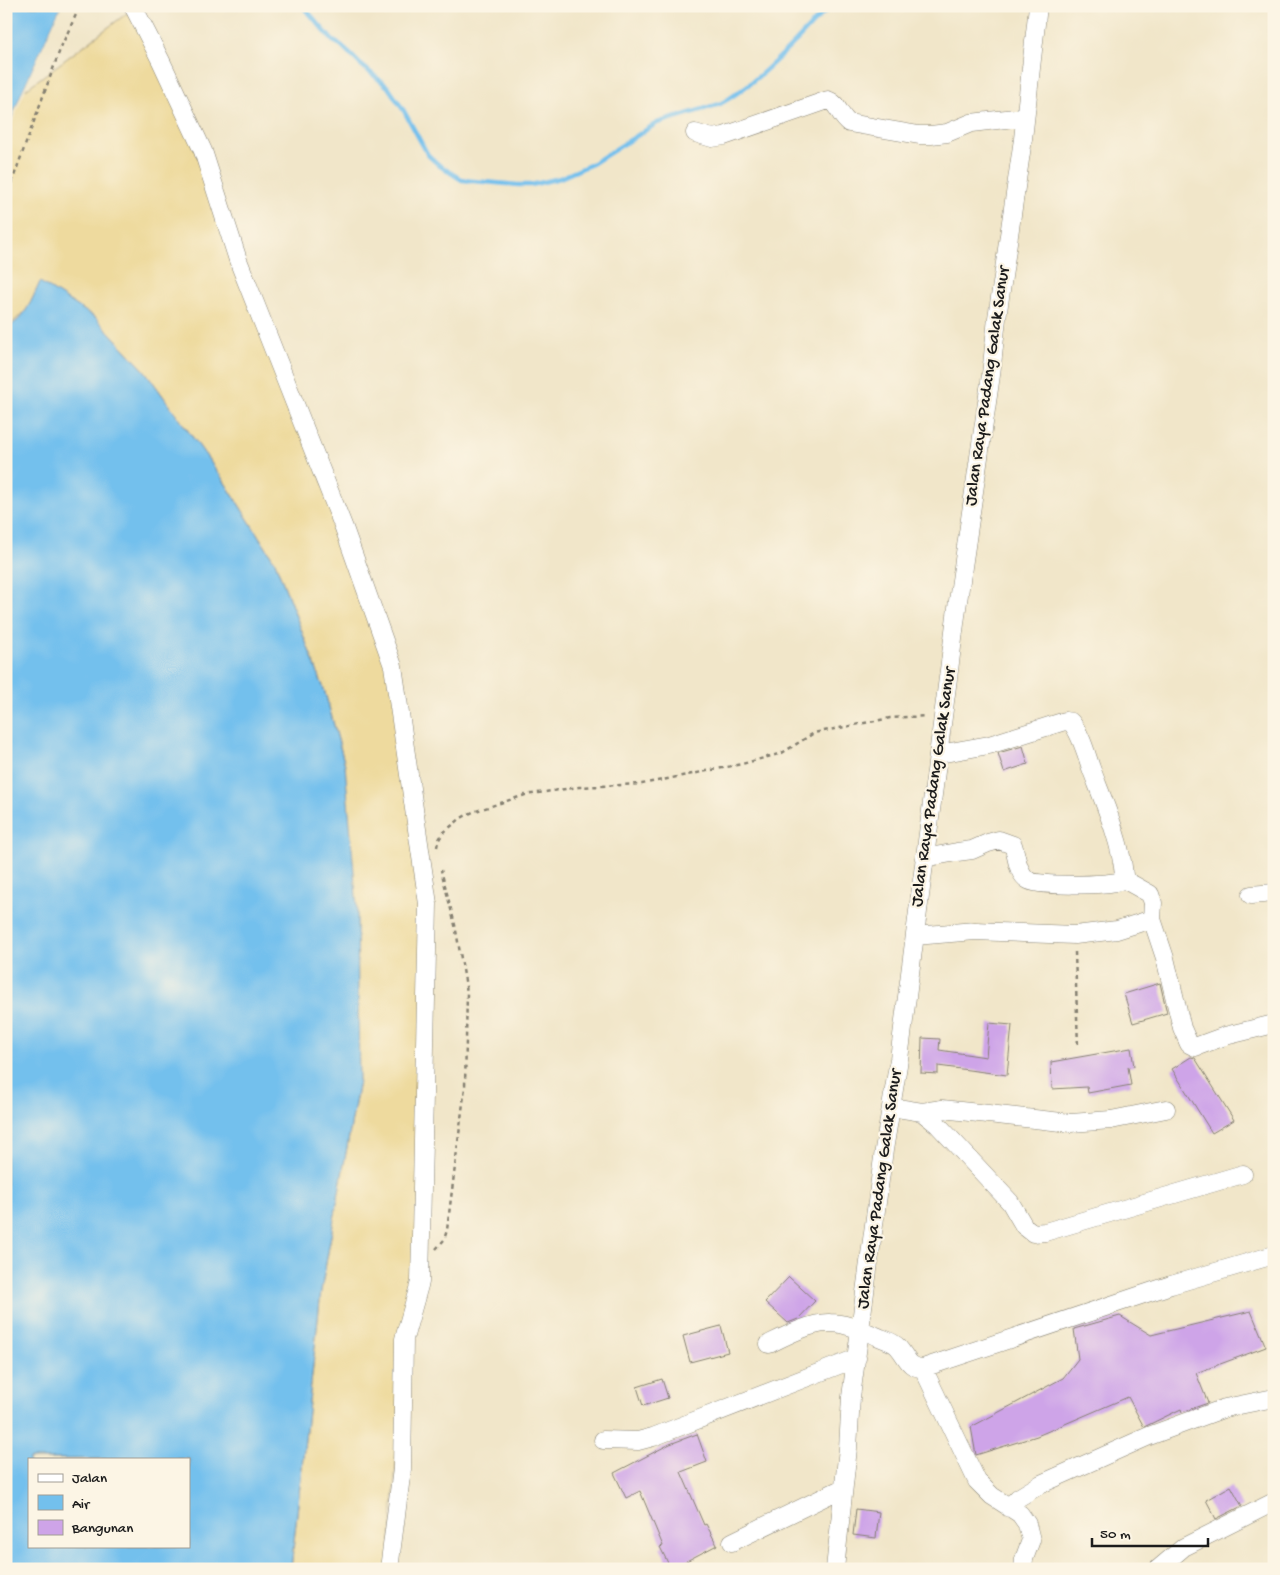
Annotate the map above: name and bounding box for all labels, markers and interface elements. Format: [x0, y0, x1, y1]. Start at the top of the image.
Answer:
street label: Jalan Raya Padang Galak Sanur [961, 263, 1015, 507]
street label: Jalan Raya Padang Galak Sanur [907, 664, 961, 908]
street label: Jalan Raya Padang Galak Sanur [853, 1066, 907, 1310]
legend [28, 1458, 190, 1548]
text: Jalan [72, 1470, 107, 1488]
text: Air [72, 1496, 91, 1514]
scale bar [1092, 1515, 1209, 1547]
text: Bangunan [71, 1520, 133, 1538]
text: 50 m [1100, 1526, 1131, 1544]

